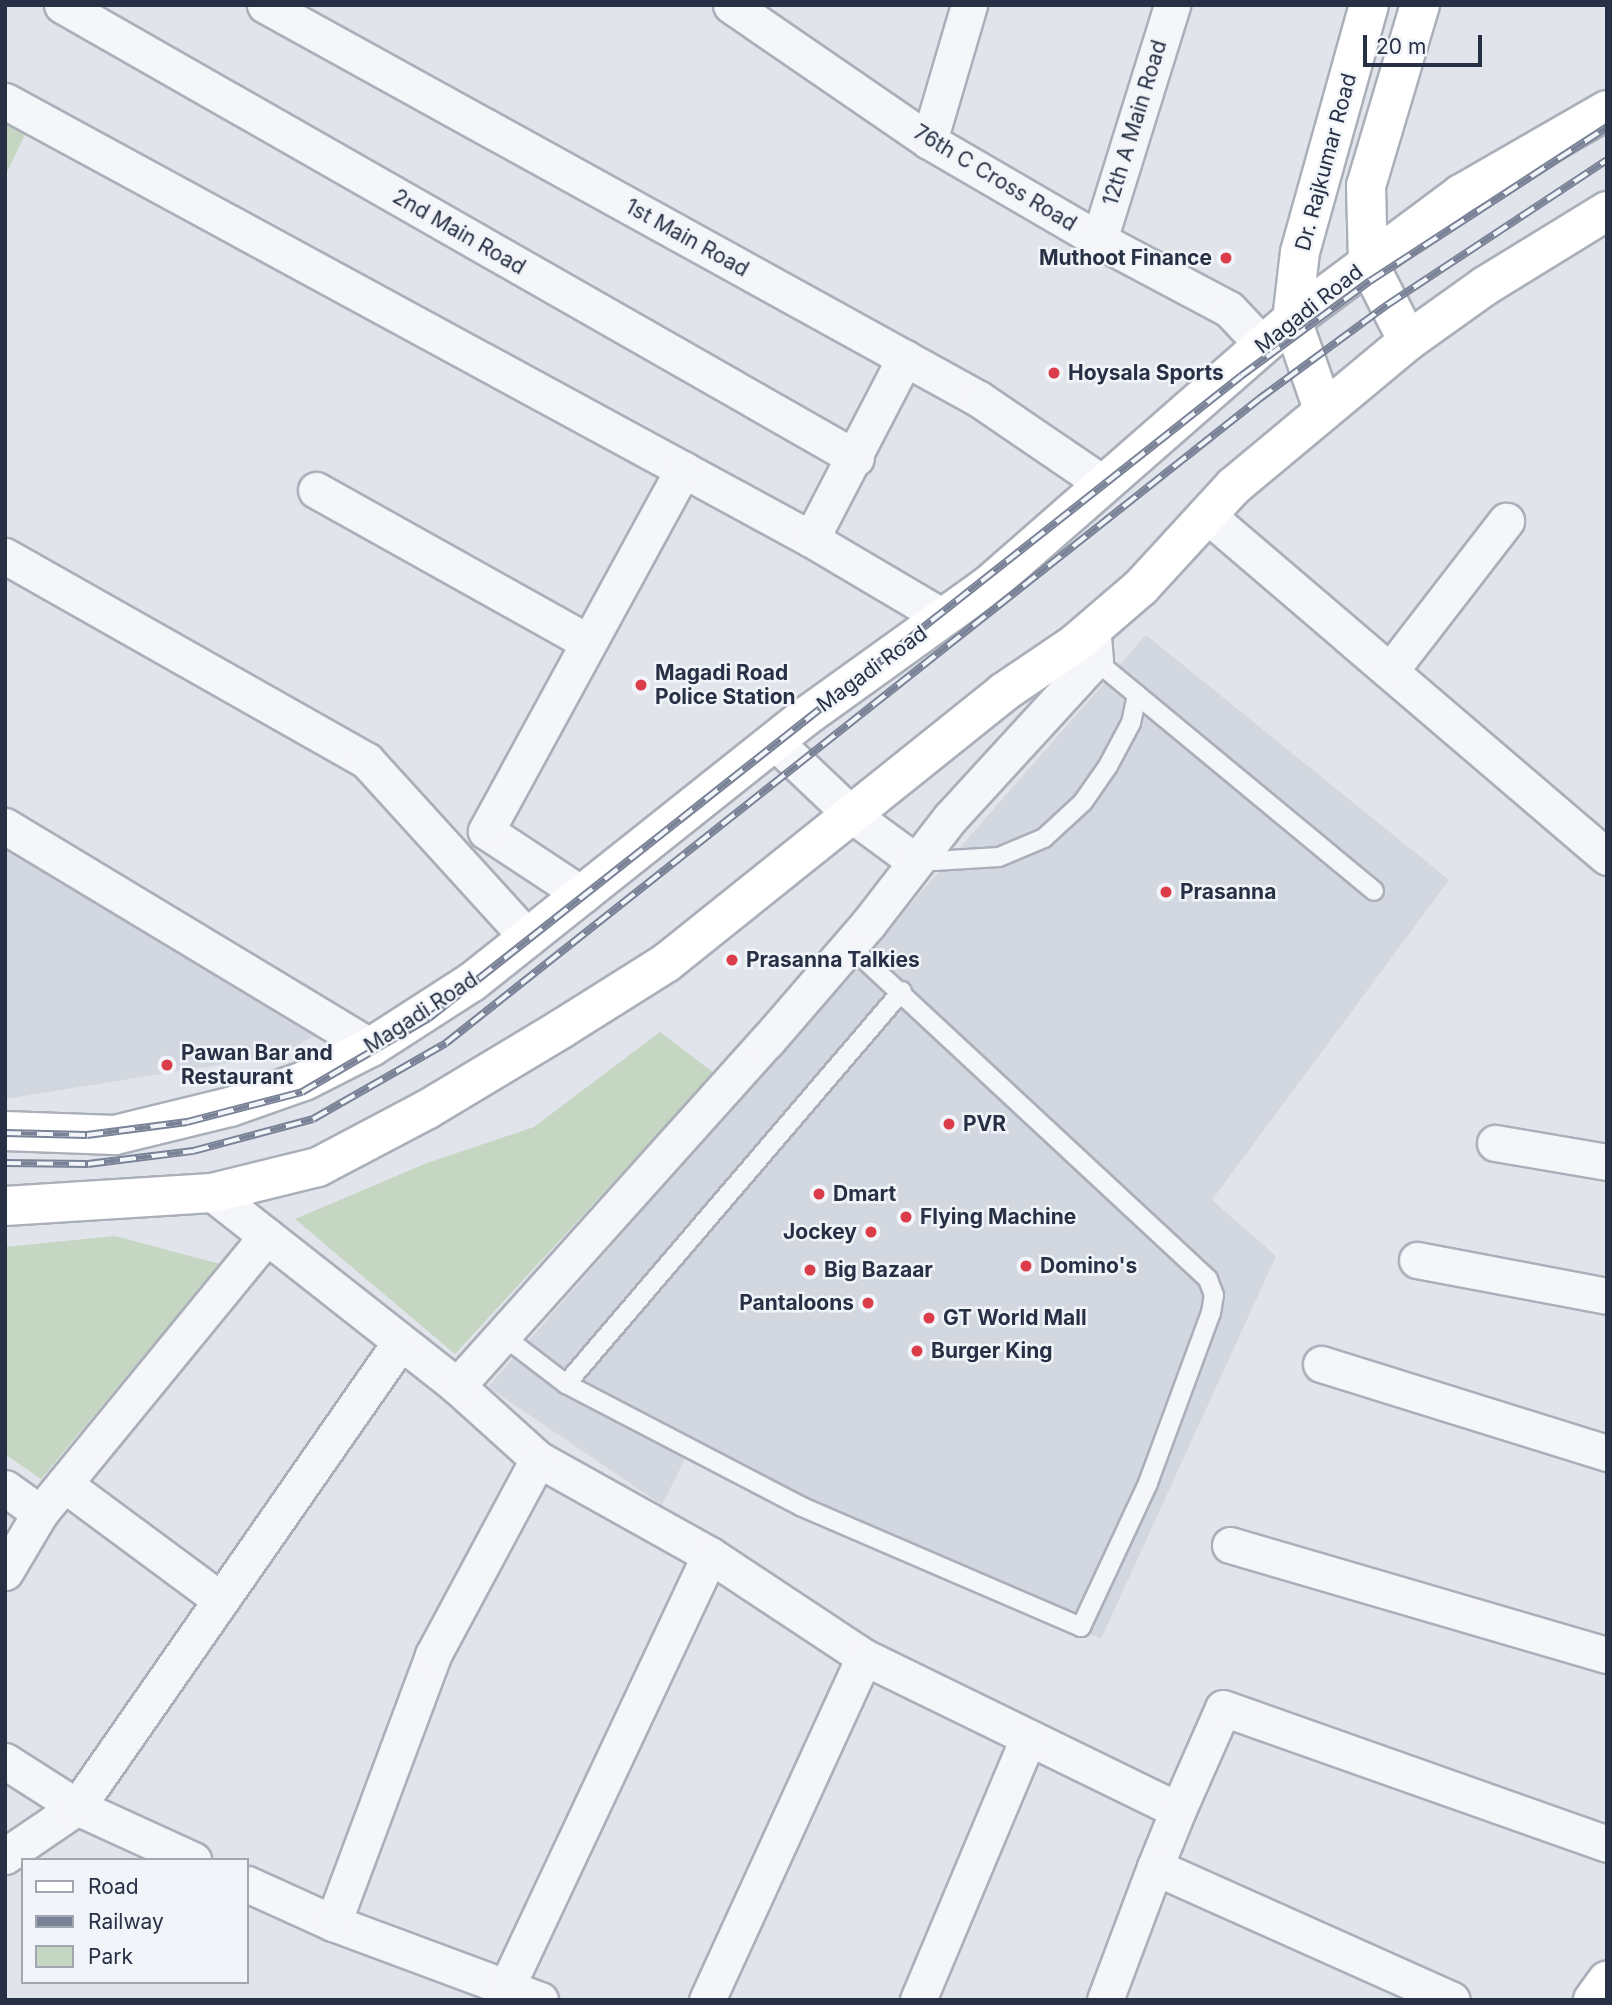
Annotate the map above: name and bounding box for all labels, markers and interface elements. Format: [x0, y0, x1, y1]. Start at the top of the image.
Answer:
scale bar [1367, 21, 1486, 65]
text: 20 m [1376, 34, 1426, 59]
street label: 12th A Main Road [1098, 37, 1172, 209]
street label: Dr. Rajkumar Road [1290, 71, 1362, 253]
street label: 76th C Cross Road [909, 119, 1081, 237]
street label: 2nd Main Road [388, 184, 530, 280]
street label: 1st Main Road [621, 194, 753, 282]
place label: Muthoot Finance [1039, 245, 1212, 271]
marker: Muthoot Finance [1218, 250, 1234, 266]
street label: Magadi Road [1250, 259, 1368, 359]
place label: Hoysala Sports [1068, 360, 1224, 386]
marker: Hoysala Sports [1046, 365, 1062, 381]
street label: Magadi Road [812, 621, 932, 717]
place label: Magadi Road Police Station [655, 660, 796, 710]
marker: Magadi Road Police Station [633, 677, 649, 693]
place label: Prasanna [1180, 879, 1276, 905]
marker: Prasanna [1158, 884, 1174, 900]
place label: Prasanna Talkies [746, 947, 920, 973]
marker: Prasanna Talkies [724, 952, 740, 968]
street label: Magadi Road [360, 967, 482, 1059]
place label: Pawan Bar and Restaurant [181, 1040, 333, 1090]
marker: Pawan Bar and Restaurant [159, 1057, 175, 1073]
place label: PVR [963, 1111, 1006, 1137]
marker: PVR [941, 1116, 957, 1132]
place label: Dmart [833, 1181, 896, 1207]
marker: Dmart [811, 1186, 827, 1202]
place label: Flying Machine [920, 1204, 1076, 1230]
marker: Flying Machine [898, 1209, 914, 1225]
place label: Jockey [783, 1219, 857, 1245]
marker: Jockey [863, 1224, 879, 1240]
place label: Domino's [1040, 1253, 1137, 1279]
place label: Big Bazaar [824, 1257, 933, 1283]
marker: Domino's [1018, 1258, 1034, 1274]
marker: Big Bazaar [802, 1262, 818, 1278]
place label: Pantaloons [739, 1290, 854, 1316]
marker: Pantaloons [860, 1295, 876, 1311]
place label: GT World Mall [943, 1305, 1087, 1331]
marker: GT World Mall [921, 1310, 937, 1326]
place label: Burger King [931, 1338, 1053, 1364]
marker: Burger King [909, 1343, 925, 1359]
legend [21, 1858, 248, 1984]
text: Road [88, 1874, 139, 1899]
text: Railway [88, 1909, 164, 1934]
text: Park [88, 1944, 133, 1969]

